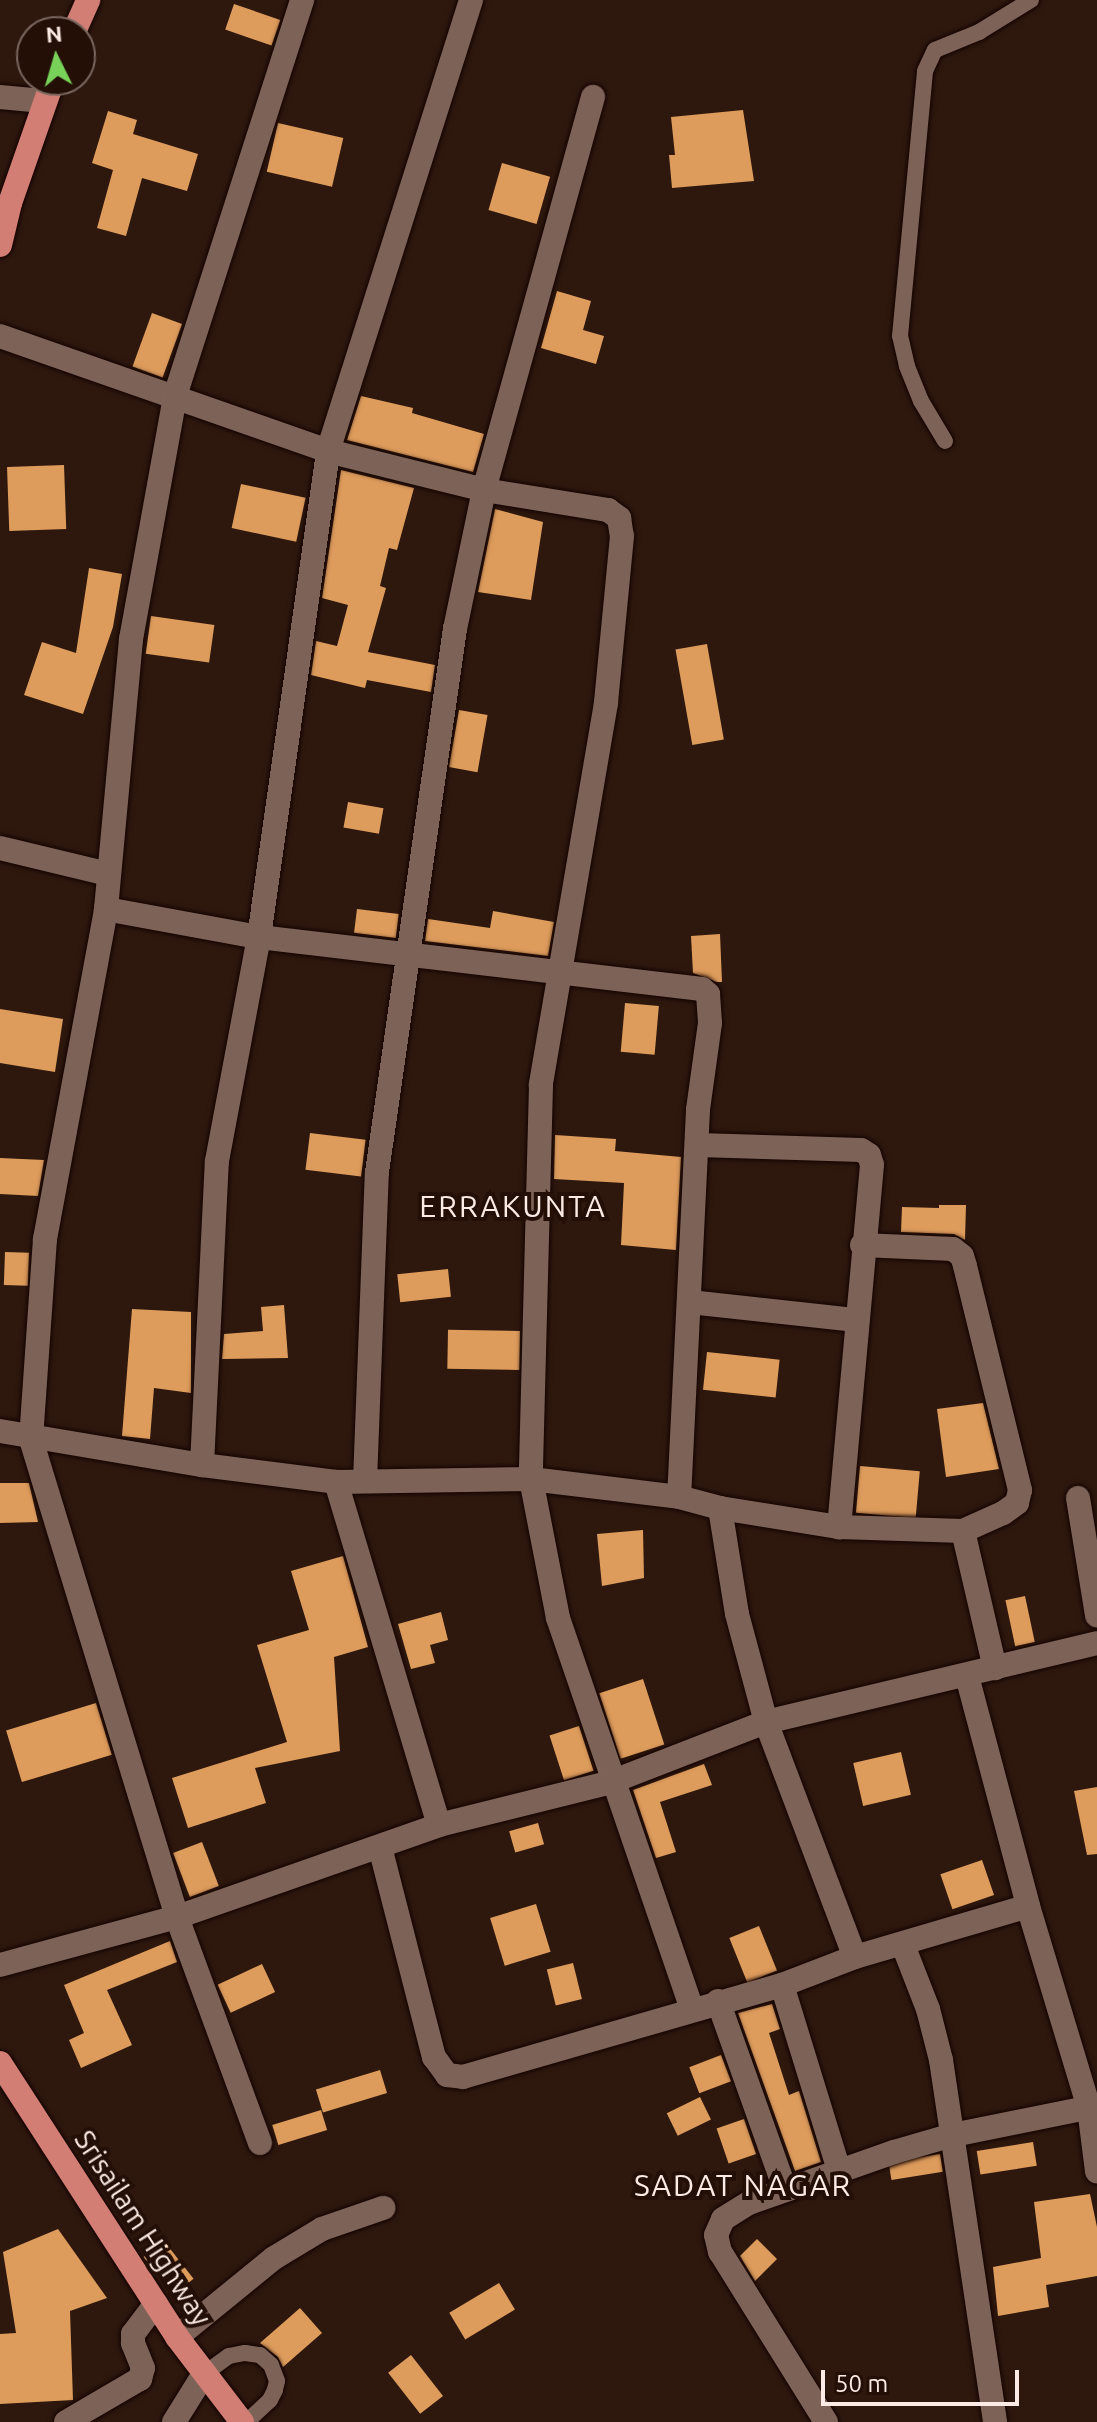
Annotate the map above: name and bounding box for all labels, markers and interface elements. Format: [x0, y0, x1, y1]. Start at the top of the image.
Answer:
north arrow [16, 16, 96, 96]
text: N [45, 20, 63, 47]
district label: ERRAKUNTA [419, 1188, 607, 1224]
street label: Srisailam Highway [67, 2124, 219, 2332]
district label: SADAT NAGAR [634, 2167, 852, 2203]
scale bar [825, 2354, 1023, 2404]
text: 50 m [835, 2370, 888, 2397]

